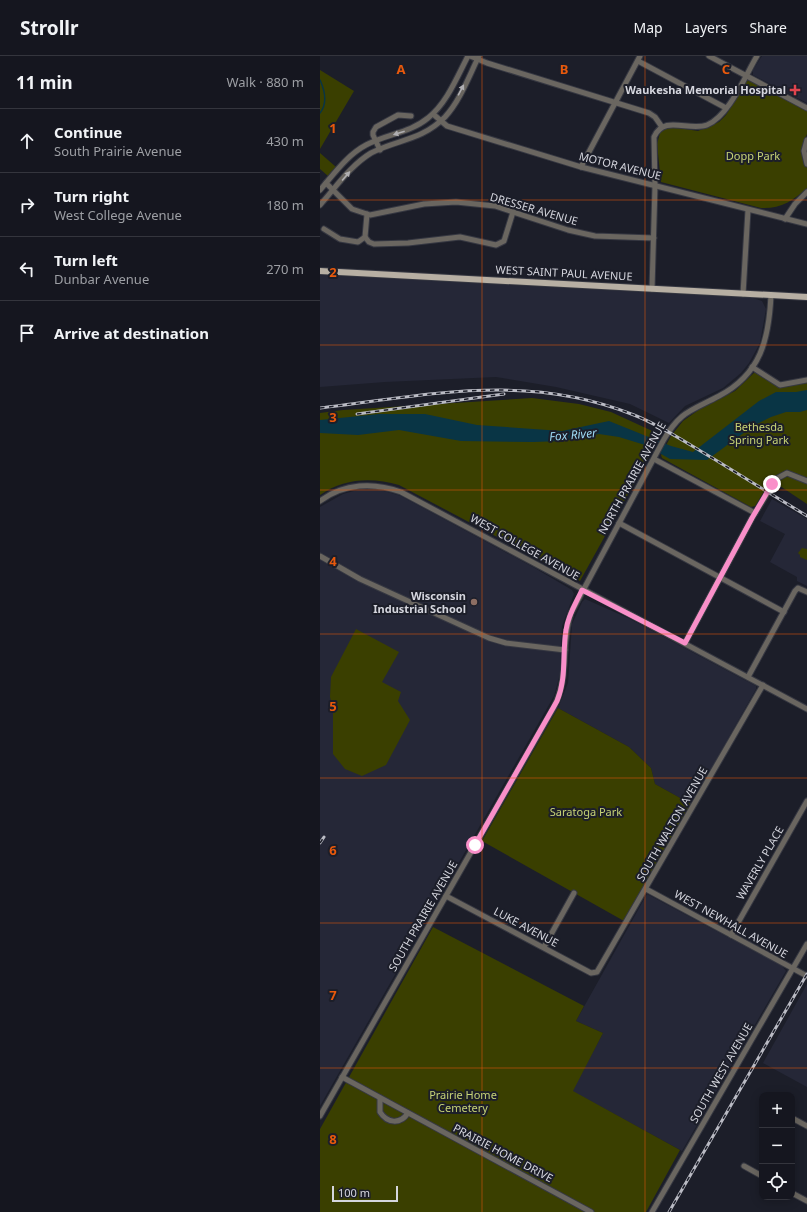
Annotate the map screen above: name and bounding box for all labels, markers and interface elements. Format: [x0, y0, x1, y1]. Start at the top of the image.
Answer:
text: Strollr [20, 15, 79, 41]
text: Map [634, 18, 663, 37]
text: Layers [685, 18, 727, 37]
text: Share [749, 18, 787, 37]
text: A [397, 60, 406, 78]
text: B [560, 60, 568, 78]
text: C [722, 60, 730, 78]
text: 11 min [16, 71, 73, 94]
text: Walk · 880 m [226, 73, 304, 91]
place label: Waukesha Memorial Hospital [625, 82, 786, 97]
one-way arrow [458, 84, 465, 96]
marker: Waukesha Memorial Hospital [789, 84, 801, 96]
text: 1 [329, 119, 337, 137]
text: Continue [54, 122, 122, 142]
icon: ahead [16, 130, 38, 152]
one-way arrow [393, 130, 405, 136]
text: 430 m [266, 132, 304, 150]
text: South Prairie Avenue [54, 142, 182, 160]
street label: MOTOR AVENUE [577, 148, 663, 183]
park label: Dopp Park [726, 148, 780, 163]
one-way arrow [341, 170, 350, 181]
text: Turn right [54, 186, 129, 206]
street label: DRESSER AVENUE [488, 189, 580, 228]
icon: right [16, 194, 38, 216]
text: 180 m [266, 196, 304, 214]
text: West College Avenue [54, 206, 182, 224]
text: Turn left [54, 250, 118, 270]
icon: left [16, 258, 38, 280]
text: 270 m [266, 260, 304, 278]
street label: WEST SAINT PAUL AVENUE [495, 261, 633, 284]
text: 2 [329, 263, 337, 281]
text: Dunbar Avenue [54, 270, 149, 288]
icon: arrive [16, 322, 38, 344]
text: Arrive at destination [54, 323, 209, 343]
text: 3 [329, 408, 337, 426]
street label: NORTH PRAIRIE AVENUE [594, 419, 669, 537]
park label: Bethesda Spring Park [729, 419, 789, 447]
water label: Fox River [548, 424, 599, 445]
route end [763, 475, 781, 493]
street label: WEST COLLEGE AVENUE [468, 510, 583, 583]
text: 4 [329, 552, 337, 570]
place label: Wisconsin Industrial School [373, 588, 466, 616]
marker: Wisconsin Industrial School [469, 597, 479, 607]
text: 5 [329, 697, 337, 715]
street label: SOUTH WALTON AVENUE [633, 764, 710, 884]
park label: Saratoga Park [550, 804, 622, 819]
street label: WAVERLY PLACE [732, 823, 787, 902]
route start [466, 836, 484, 854]
text: 6 [329, 841, 337, 859]
street label: SOUTH PRAIRIE AVENUE [385, 858, 460, 974]
street label: WEST NEWHALL AVENUE [672, 886, 791, 961]
street label: LUKE AVENUE [491, 903, 561, 950]
text: 7 [329, 986, 337, 1004]
street label: SOUTH WEST AVENUE [686, 1020, 755, 1125]
park label: Prairie Home Cemetery [429, 1087, 497, 1115]
map controls [759, 1092, 795, 1200]
button: + [759, 1092, 795, 1128]
street label: PRAIRIE HOME DRIVE [451, 1120, 556, 1185]
button: − [759, 1128, 795, 1164]
text: 8 [329, 1130, 337, 1148]
button: locate [759, 1164, 795, 1200]
scale bar [332, 1184, 398, 1203]
text: 100 m [338, 1185, 370, 1200]

